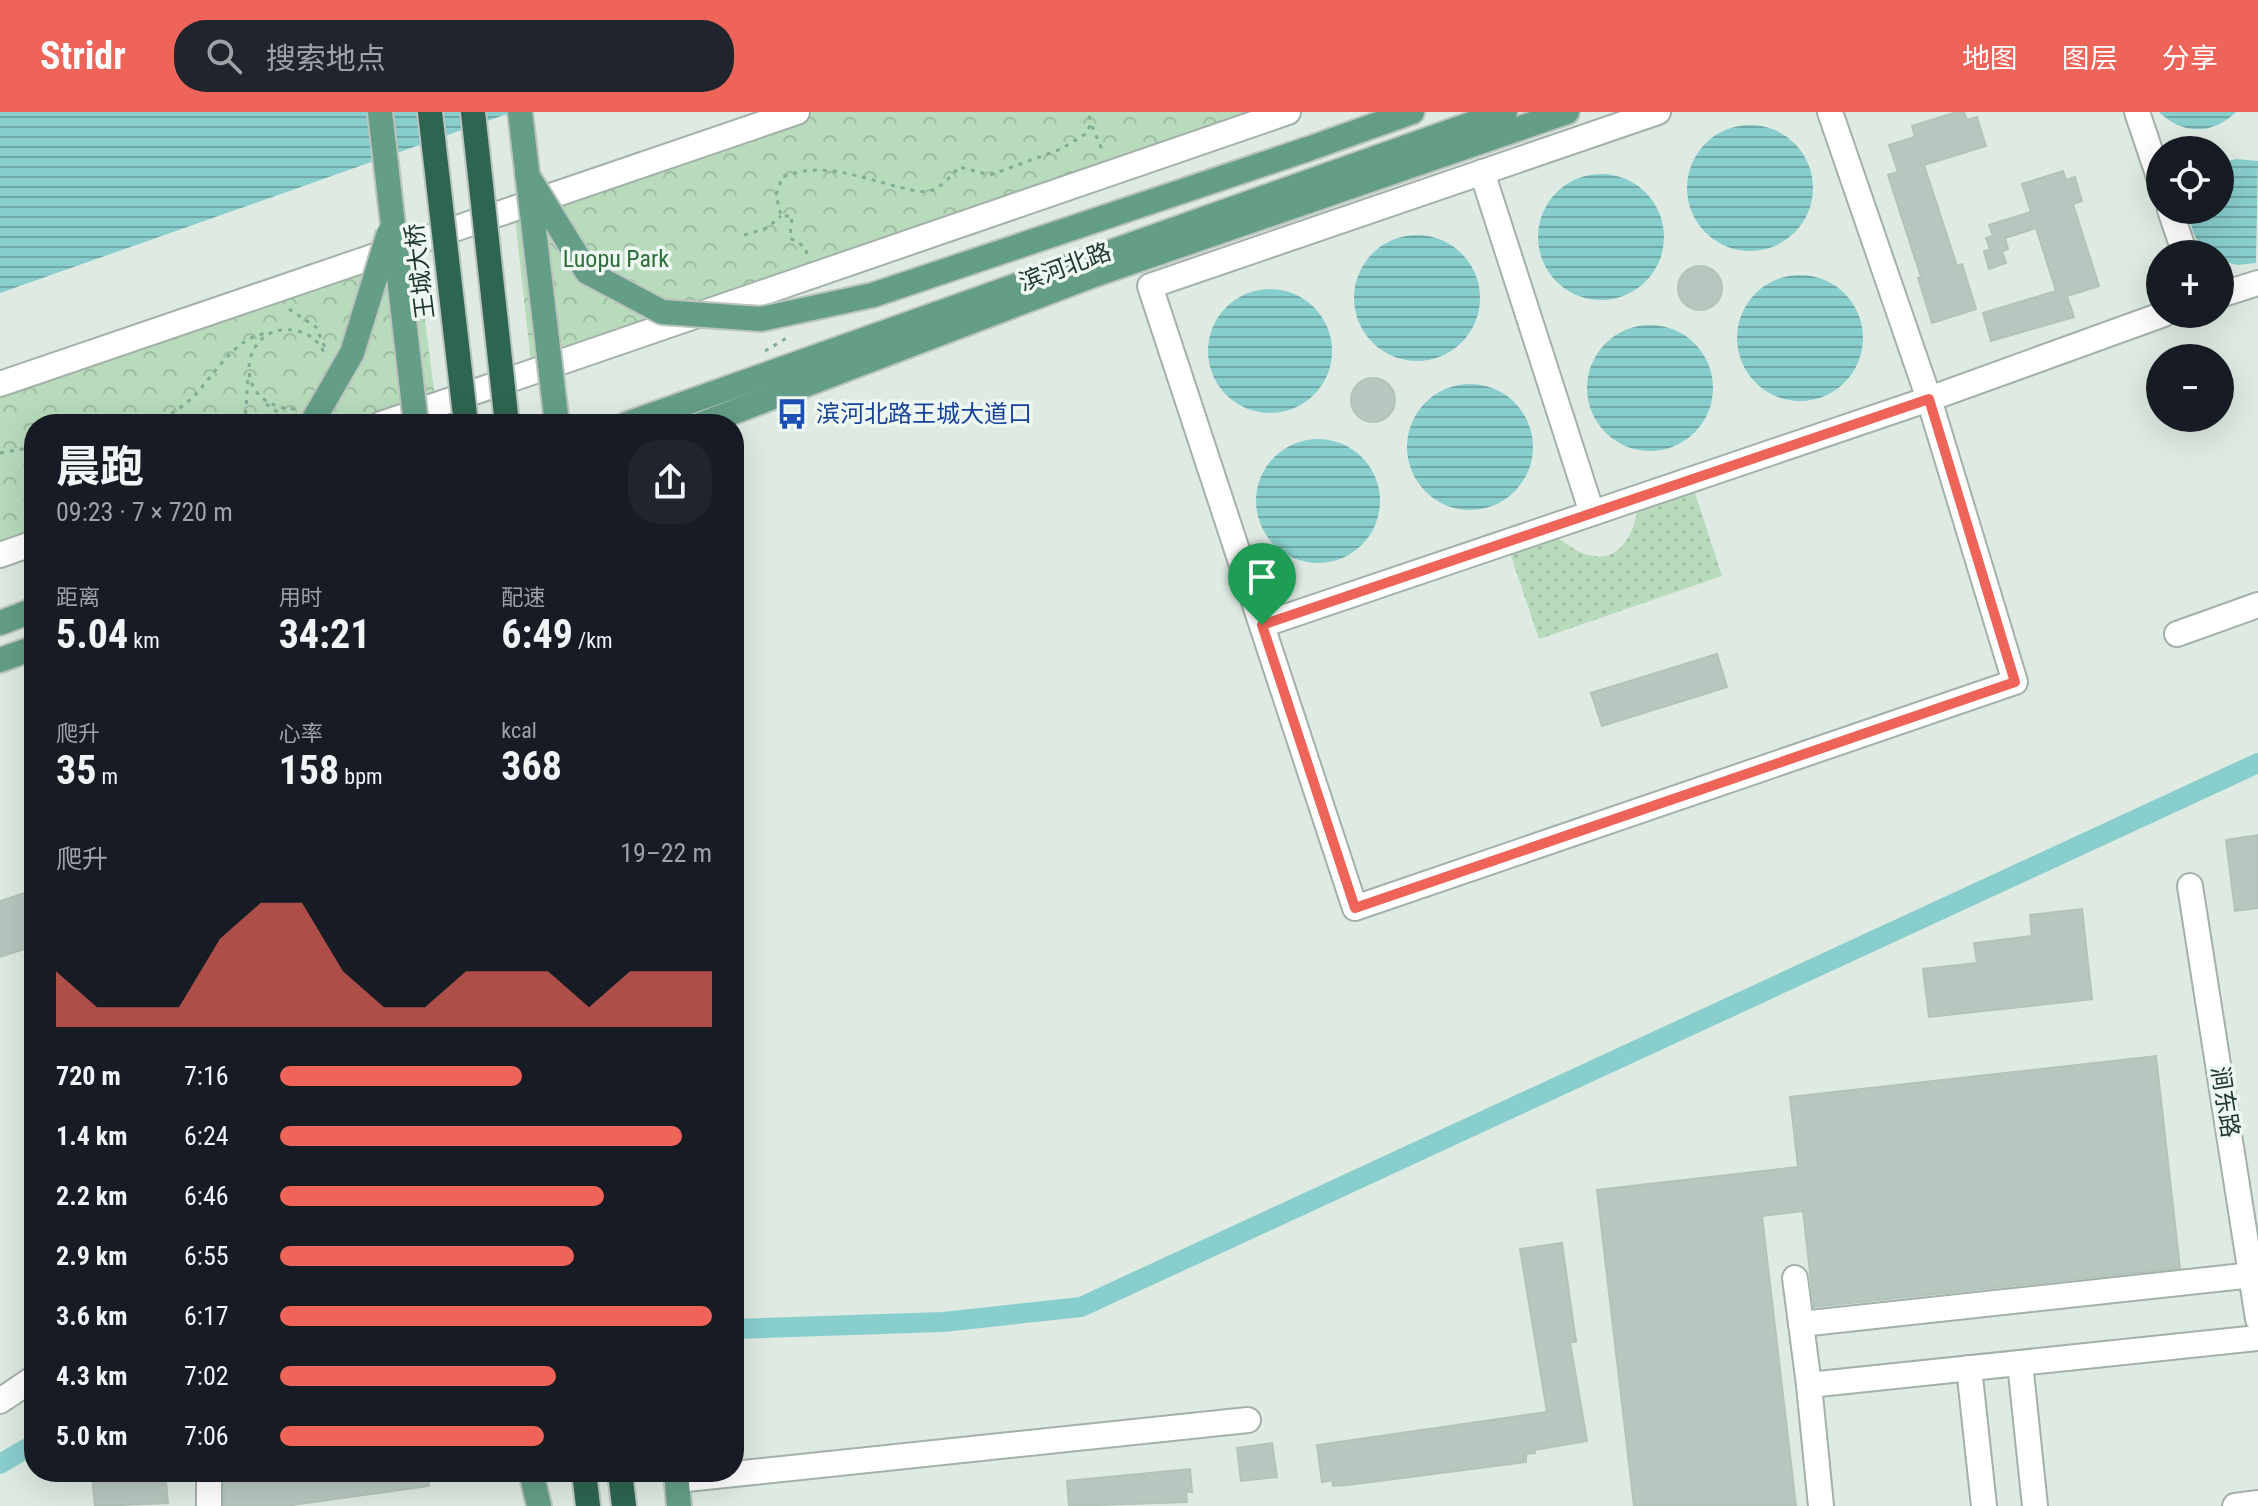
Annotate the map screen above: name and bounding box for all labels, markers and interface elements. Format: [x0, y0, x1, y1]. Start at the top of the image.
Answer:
search box [174, 20, 734, 92]
text: Stridr [40, 34, 126, 78]
icon: search [202, 34, 246, 78]
text: 搜索地点 [266, 41, 386, 76]
text: 地图 [1962, 42, 2018, 75]
text: 图层 [2062, 42, 2118, 75]
text: 分享 [2162, 42, 2218, 75]
map controls [2146, 136, 2234, 432]
button: locate [2146, 136, 2234, 224]
street label: 王城大桥 [400, 222, 440, 320]
street label: 滨河北路 [1015, 237, 1115, 297]
button: + [2146, 240, 2234, 328]
park label: Luopu Park [563, 245, 669, 273]
button: − [2146, 344, 2234, 432]
bus stop icon: 滨河北路王城大道口 [775, 397, 809, 431]
place label: 滨河北路王城大道口 [816, 400, 1032, 428]
button: share [628, 440, 712, 524]
text: 晨跑 [56, 441, 144, 493]
text: 09:23 · 7 × 720 m [56, 497, 233, 527]
pin [1228, 543, 1296, 625]
icon: arrive [1240, 555, 1284, 599]
text: 距离 [56, 585, 100, 610]
text: 用时 [279, 585, 323, 610]
text: 配速 [501, 585, 545, 610]
text: 5.04 [56, 611, 128, 658]
text: 34:21 [279, 611, 370, 658]
text: 6:49 [501, 611, 573, 658]
text: km [128, 628, 160, 653]
text: /km [573, 628, 613, 653]
text: kcal [501, 718, 537, 743]
text: 爬升 [56, 721, 100, 746]
text: 心率 [279, 721, 323, 746]
text: 368 [501, 743, 562, 790]
text: 35 [56, 747, 96, 794]
text: 158 [279, 747, 339, 794]
text: m [96, 764, 118, 789]
text: bpm [339, 764, 383, 789]
text: 19–22 m [620, 838, 712, 868]
text: 爬升 [56, 844, 108, 874]
text: 720 m [56, 1061, 121, 1091]
text: 7:16 [184, 1061, 229, 1091]
street label: 涧东路 [2206, 1064, 2244, 1140]
text: 1.4 km [56, 1121, 128, 1151]
text: 6:24 [184, 1121, 229, 1151]
text: 2.2 km [56, 1181, 128, 1211]
text: 6:46 [184, 1181, 229, 1211]
text: 2.9 km [56, 1241, 128, 1271]
text: 6:55 [184, 1241, 229, 1271]
text: 3.6 km [56, 1301, 128, 1331]
text: 6:17 [184, 1301, 229, 1331]
text: 4.3 km [56, 1361, 128, 1391]
text: 7:02 [184, 1361, 229, 1391]
text: 5.0 km [56, 1421, 128, 1451]
text: 7:06 [184, 1421, 229, 1451]

